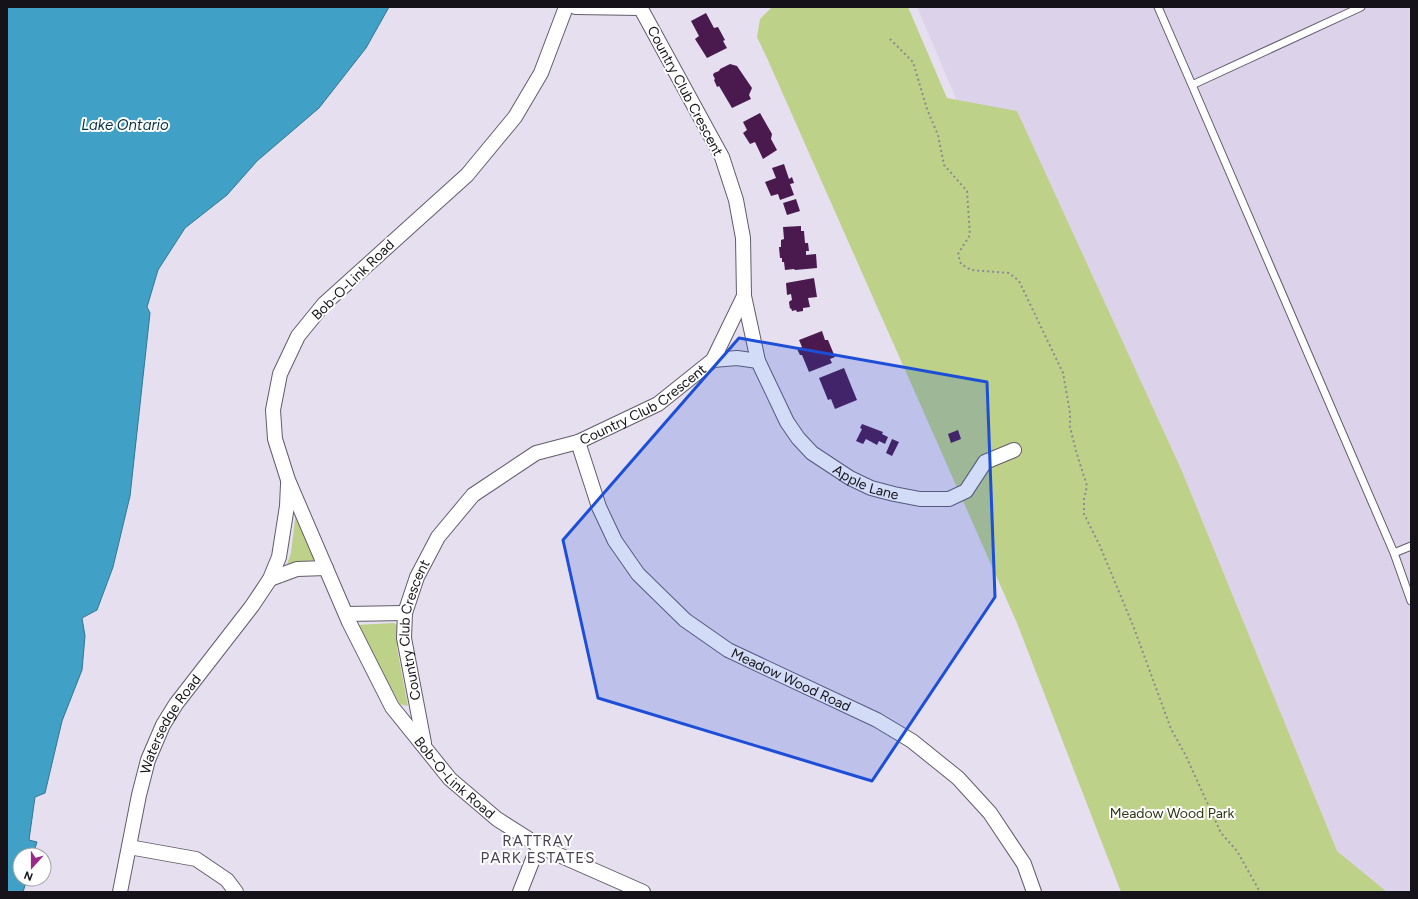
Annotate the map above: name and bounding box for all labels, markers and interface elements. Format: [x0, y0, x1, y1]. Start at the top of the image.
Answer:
street label: Country Club Crescent [644, 23, 726, 159]
water label: Lake Ontario [81, 116, 169, 134]
street label: Bob-O-Link Road [308, 236, 398, 324]
street label: Country Club Crescent [577, 361, 709, 448]
street label: Apple Lane [830, 461, 900, 503]
street label: Country Club Crescent [395, 557, 433, 702]
street label: Meadow Wood Road [728, 644, 854, 715]
street label: Watersedge Road [136, 671, 204, 775]
street label: Bob-O-Link Road [411, 733, 498, 822]
park label: Meadow Wood Park [1110, 805, 1235, 822]
district label: RATTRAY PARK ESTATES [481, 832, 595, 867]
north arrow [12, 847, 52, 887]
text: N [22, 868, 35, 883]

